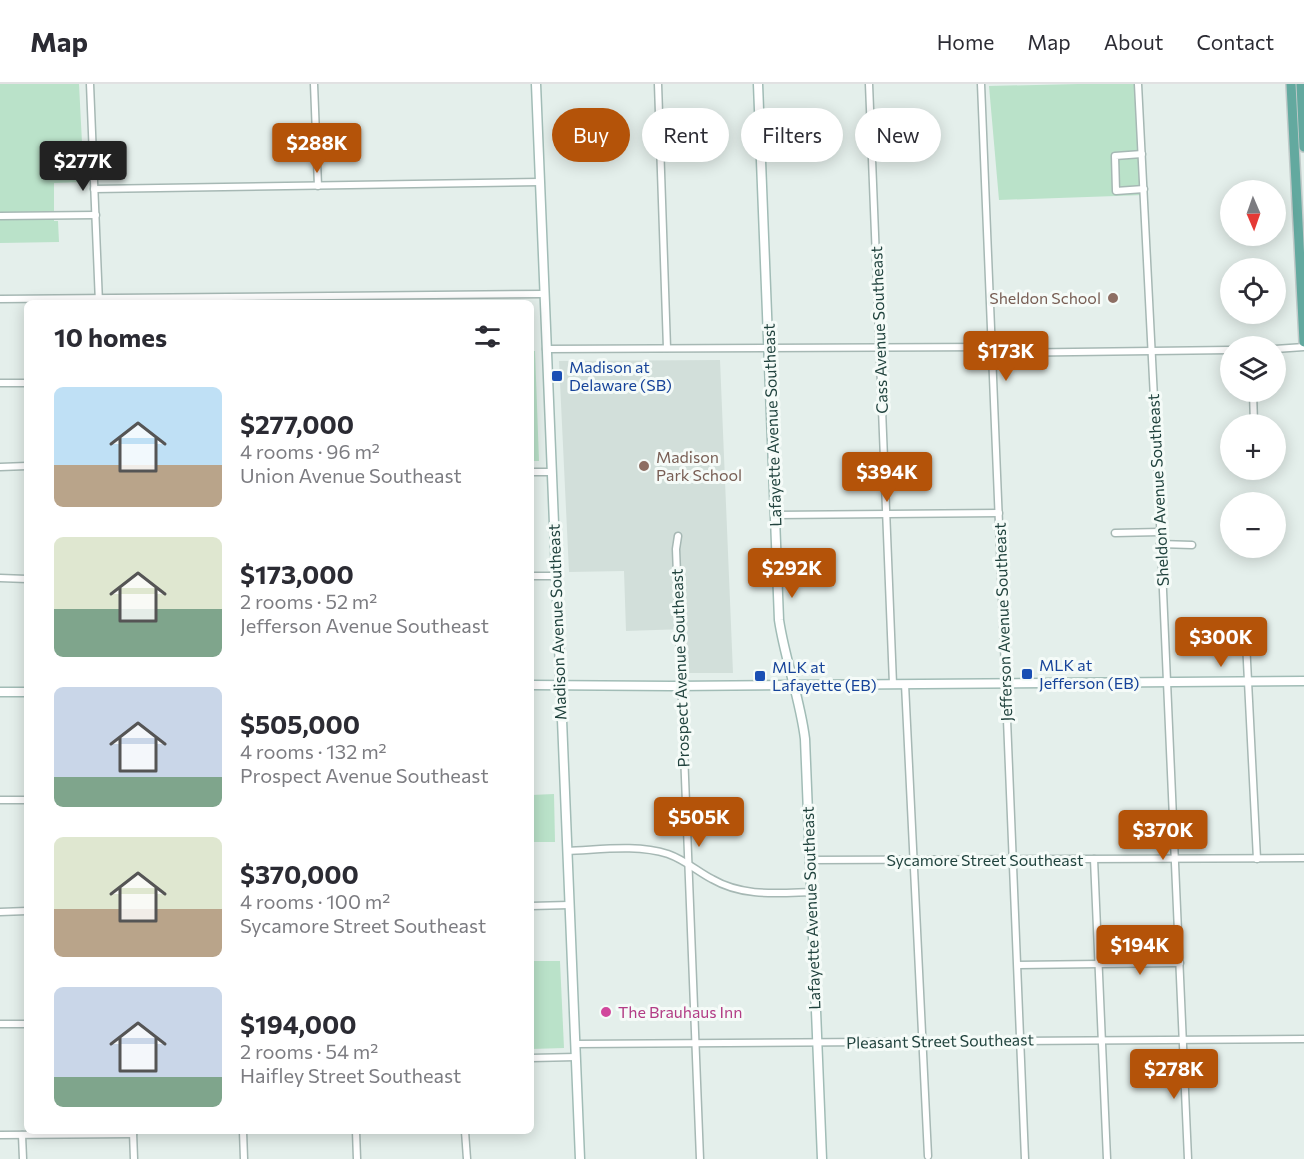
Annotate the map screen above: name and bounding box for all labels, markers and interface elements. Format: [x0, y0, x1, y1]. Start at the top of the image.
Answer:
text: Map [30, 24, 88, 58]
text: Home [937, 29, 994, 54]
text: Map [1027, 29, 1071, 54]
text: About [1104, 29, 1163, 54]
text: Contact [1196, 29, 1274, 54]
chip: Buy [552, 108, 630, 162]
chip: Rent [642, 108, 729, 162]
chip: Filters [741, 108, 843, 162]
chip: New [855, 108, 941, 162]
pin: $288K [275, 123, 359, 174]
text: $288K [286, 130, 348, 154]
pin: $277K [41, 141, 125, 192]
text: $277K [54, 148, 112, 172]
north arrow [1220, 180, 1286, 246]
map controls [1220, 180, 1286, 558]
street label: Cass Avenue Southeast [866, 246, 891, 414]
button: locate [1220, 258, 1286, 324]
place label: Sheldon School [989, 288, 1101, 307]
marker: Sheldon School [1106, 291, 1120, 305]
icon: filters [471, 320, 504, 353]
text: 10 homes [54, 321, 167, 352]
street label: Lafayette Avenue Southeast [758, 323, 785, 527]
pin: $173K [964, 331, 1048, 382]
button: layers [1220, 336, 1286, 402]
text: $173K [977, 338, 1035, 362]
place label: Madison at Delaware (SB) [569, 357, 672, 394]
marker: Madison at Delaware (SB) [550, 369, 564, 383]
street label: Sheldon Avenue Southeast [1143, 393, 1172, 587]
text: $277,000 [240, 408, 354, 439]
icon: home [102, 411, 174, 483]
button: + [1220, 414, 1286, 480]
text: 4 rooms · 96 m² [240, 439, 380, 463]
place label: Madison Park School [656, 447, 742, 484]
pin: $394K [845, 452, 929, 503]
marker: Madison Park School [637, 459, 651, 473]
text: $394K [856, 459, 918, 483]
text: Union Avenue Southeast [240, 463, 462, 487]
button: − [1220, 492, 1286, 558]
street label: Jefferson Avenue Southeast [990, 522, 1015, 722]
street label: Madison Avenue Southeast [544, 523, 569, 721]
pin: $292K [750, 548, 834, 599]
text: $292K [762, 555, 822, 579]
text: $173,000 [240, 558, 354, 589]
icon: home [102, 561, 174, 633]
street label: Prospect Avenue Southeast [667, 568, 692, 768]
text: 2 rooms · 52 m² [240, 589, 377, 613]
text: Jefferson Avenue Southeast [240, 613, 489, 637]
pin: $300K [1179, 617, 1263, 668]
text: $300K [1189, 624, 1253, 648]
place label: MLK at Jefferson (EB) [1039, 655, 1139, 692]
place label: MLK at Lafayette (EB) [772, 657, 877, 694]
marker: MLK at Jefferson (EB) [1020, 667, 1034, 681]
marker: MLK at Lafayette (EB) [753, 669, 767, 683]
text: $505,000 [240, 708, 360, 739]
icon: home [102, 711, 174, 783]
text: 4 rooms · 132 m² [240, 739, 387, 763]
text: Prospect Avenue Southeast [240, 763, 489, 787]
pin: $505K [657, 797, 741, 848]
text: $505K [668, 804, 730, 828]
street label: Lafayette Avenue Southeast [797, 806, 824, 1010]
pin: $370K [1121, 810, 1205, 861]
text: $370K [1132, 817, 1194, 841]
street label: Sycamore Street Southeast [887, 850, 1084, 869]
text: $370,000 [240, 858, 359, 889]
icon: home [102, 861, 174, 933]
text: 4 rooms · 100 m² [240, 889, 390, 913]
text: Sycamore Street Southeast [240, 913, 486, 937]
pin: $194K [1098, 925, 1182, 976]
text: $194K [1110, 932, 1170, 956]
place label: The Brauhaus Inn [618, 1002, 742, 1021]
marker: The Brauhaus Inn [599, 1005, 613, 1019]
text: $194,000 [240, 1008, 357, 1039]
icon: home [102, 1011, 174, 1083]
street label: Pleasant Street Southeast [846, 1029, 1035, 1052]
text: 2 rooms · 54 m² [240, 1039, 378, 1063]
pin: $278K [1132, 1049, 1216, 1100]
text: $278K [1144, 1056, 1204, 1080]
text: Haifley Street Southeast [240, 1063, 461, 1087]

